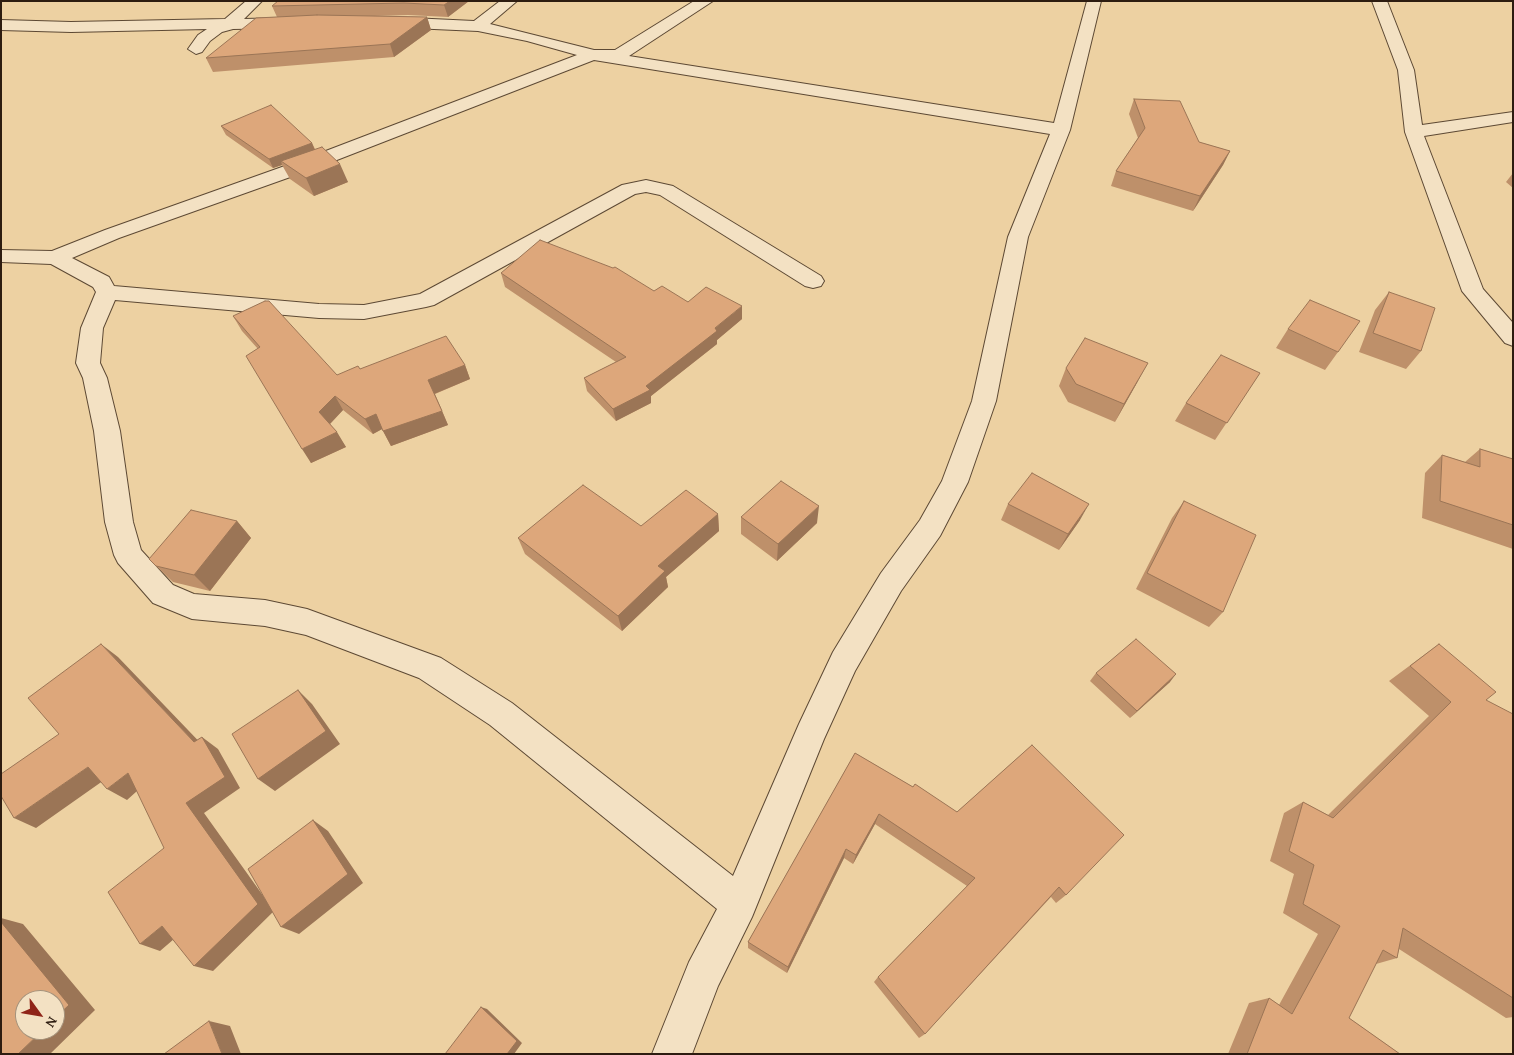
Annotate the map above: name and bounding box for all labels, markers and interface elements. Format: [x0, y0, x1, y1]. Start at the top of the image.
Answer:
north arrow [15, 990, 65, 1040]
text: N [41, 1013, 63, 1032]

